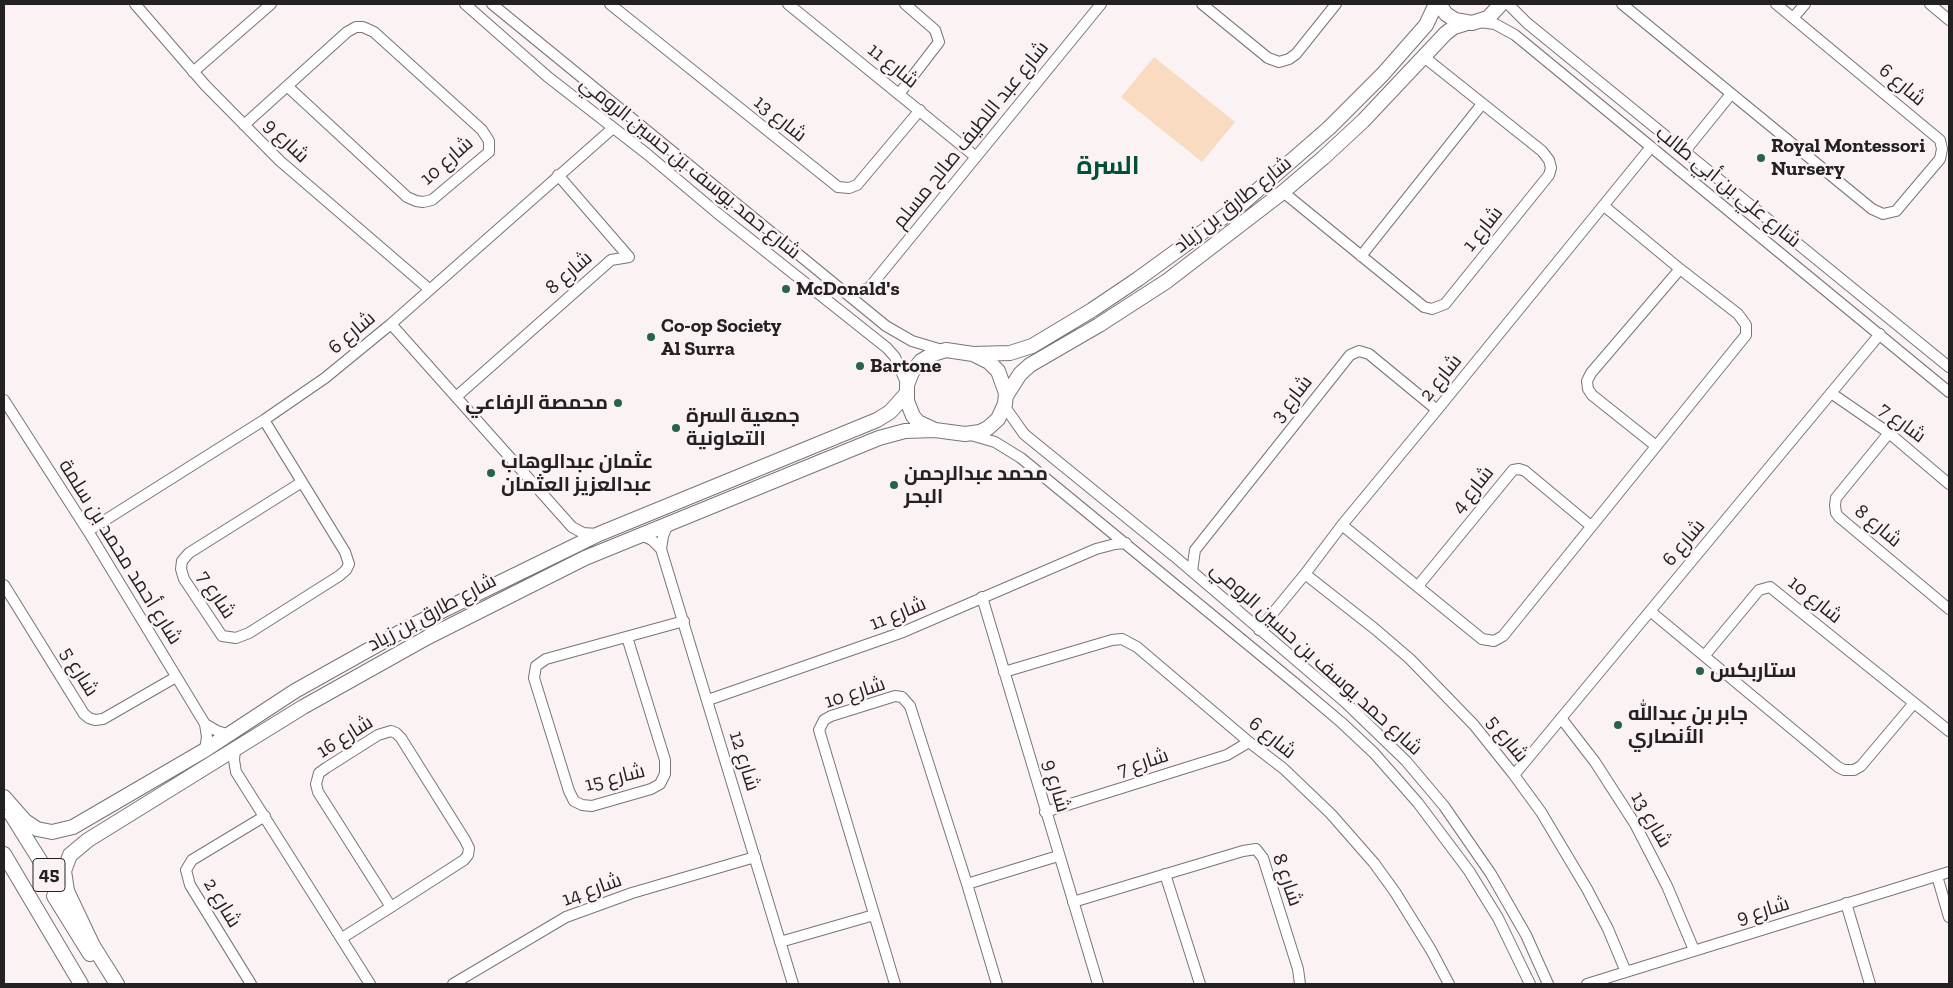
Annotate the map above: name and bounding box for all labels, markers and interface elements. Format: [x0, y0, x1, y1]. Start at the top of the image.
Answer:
street label: شارع عبد اللطيف صالح مسلم [888, 37, 1054, 233]
street label: شارع 11 [863, 38, 923, 94]
street label: شارع 6 [1874, 58, 1930, 112]
street label: شارع حمد يوسف بن حسين الرومي [575, 71, 805, 265]
street label: شارع 13 [749, 91, 811, 147]
street label: شارع 9 [258, 114, 314, 168]
street label: شارع علي بن أبي طالب [1650, 121, 1806, 253]
street label: شارع 10 [416, 131, 478, 191]
place label: Royal Montessori Nursery [1771, 134, 1925, 181]
district label: السرة [1076, 152, 1140, 182]
street label: شارع طارق بن زياد [1169, 152, 1297, 258]
marker: Royal Montessori Nursery [1755, 152, 1767, 164]
street label: شارع 1 [1458, 202, 1508, 256]
street label: شارع 8 [541, 246, 597, 300]
place label: McDonald's [796, 277, 900, 301]
marker: McDonald's [780, 283, 792, 295]
street label: شارع 6 [324, 306, 380, 360]
place label: Co-op Society Al Surra [661, 314, 781, 361]
marker: Co-op Society Al Surra [645, 331, 657, 343]
street label: شارع 2 [1415, 350, 1467, 406]
place label: Bartone [870, 354, 941, 378]
marker: Bartone [854, 360, 866, 372]
street label: شارع 3 [1266, 371, 1318, 427]
place label: محمصة الرفاعي [465, 391, 608, 415]
marker: محمصة الرفاعي [612, 397, 624, 409]
street label: شارع 7 [1874, 398, 1930, 448]
place label: جمعية السرة التعاونية [686, 404, 800, 451]
marker: جمعية السرة التعاونية [670, 422, 682, 434]
place label: عثمان عبدالوهاب عبدالعزيز العثمان [501, 450, 653, 497]
street label: شارع أحمد محمد بن سلمة [53, 455, 187, 649]
street label: شارع 4 [1447, 461, 1499, 519]
place label: محمد عبدالرحمن البحر [904, 462, 1048, 509]
marker: عثمان عبدالوهاب عبدالعزيز العثمان [485, 467, 497, 479]
marker: محمد عبدالرحمن البحر [888, 479, 900, 491]
street label: شارع 8 [1850, 499, 1906, 553]
street label: شارع 6 [1657, 515, 1711, 571]
street label: شارع حمد يوسف بن حسين الرومي [1205, 557, 1427, 761]
street label: شارع 7 [192, 566, 240, 624]
street label: شارع طارق بن زياد [363, 569, 501, 657]
street label: شارع 10 [1783, 571, 1847, 629]
street label: شارع 11 [866, 592, 930, 636]
street label: شارع 5 [55, 643, 103, 701]
place label: ستاربكس [1710, 659, 1796, 683]
marker: ستاربكس [1694, 665, 1706, 677]
street label: شارع 10 [822, 672, 888, 714]
place label: جابر بن عبدالله الأنصاري [1628, 702, 1748, 749]
street label: شارع 16 [313, 711, 377, 763]
street label: شارع 5 [1481, 711, 1533, 767]
street label: شارع 6 [1244, 712, 1300, 764]
marker: جابر بن عبدالله الأنصاري [1612, 719, 1624, 731]
street label: شارع 12 [724, 728, 764, 794]
street label: شارع 7 [1114, 743, 1172, 783]
street label: شارع 9 [1037, 757, 1075, 815]
street label: شارع 15 [582, 759, 648, 797]
street label: شارع 13 [1625, 788, 1677, 852]
street label: شارع 8 [1267, 851, 1307, 909]
road number: 45 [33, 858, 65, 892]
street label: شارع 14 [559, 868, 625, 912]
street label: شارع 2 [198, 874, 246, 932]
street label: شارع 9 [1734, 892, 1792, 930]

